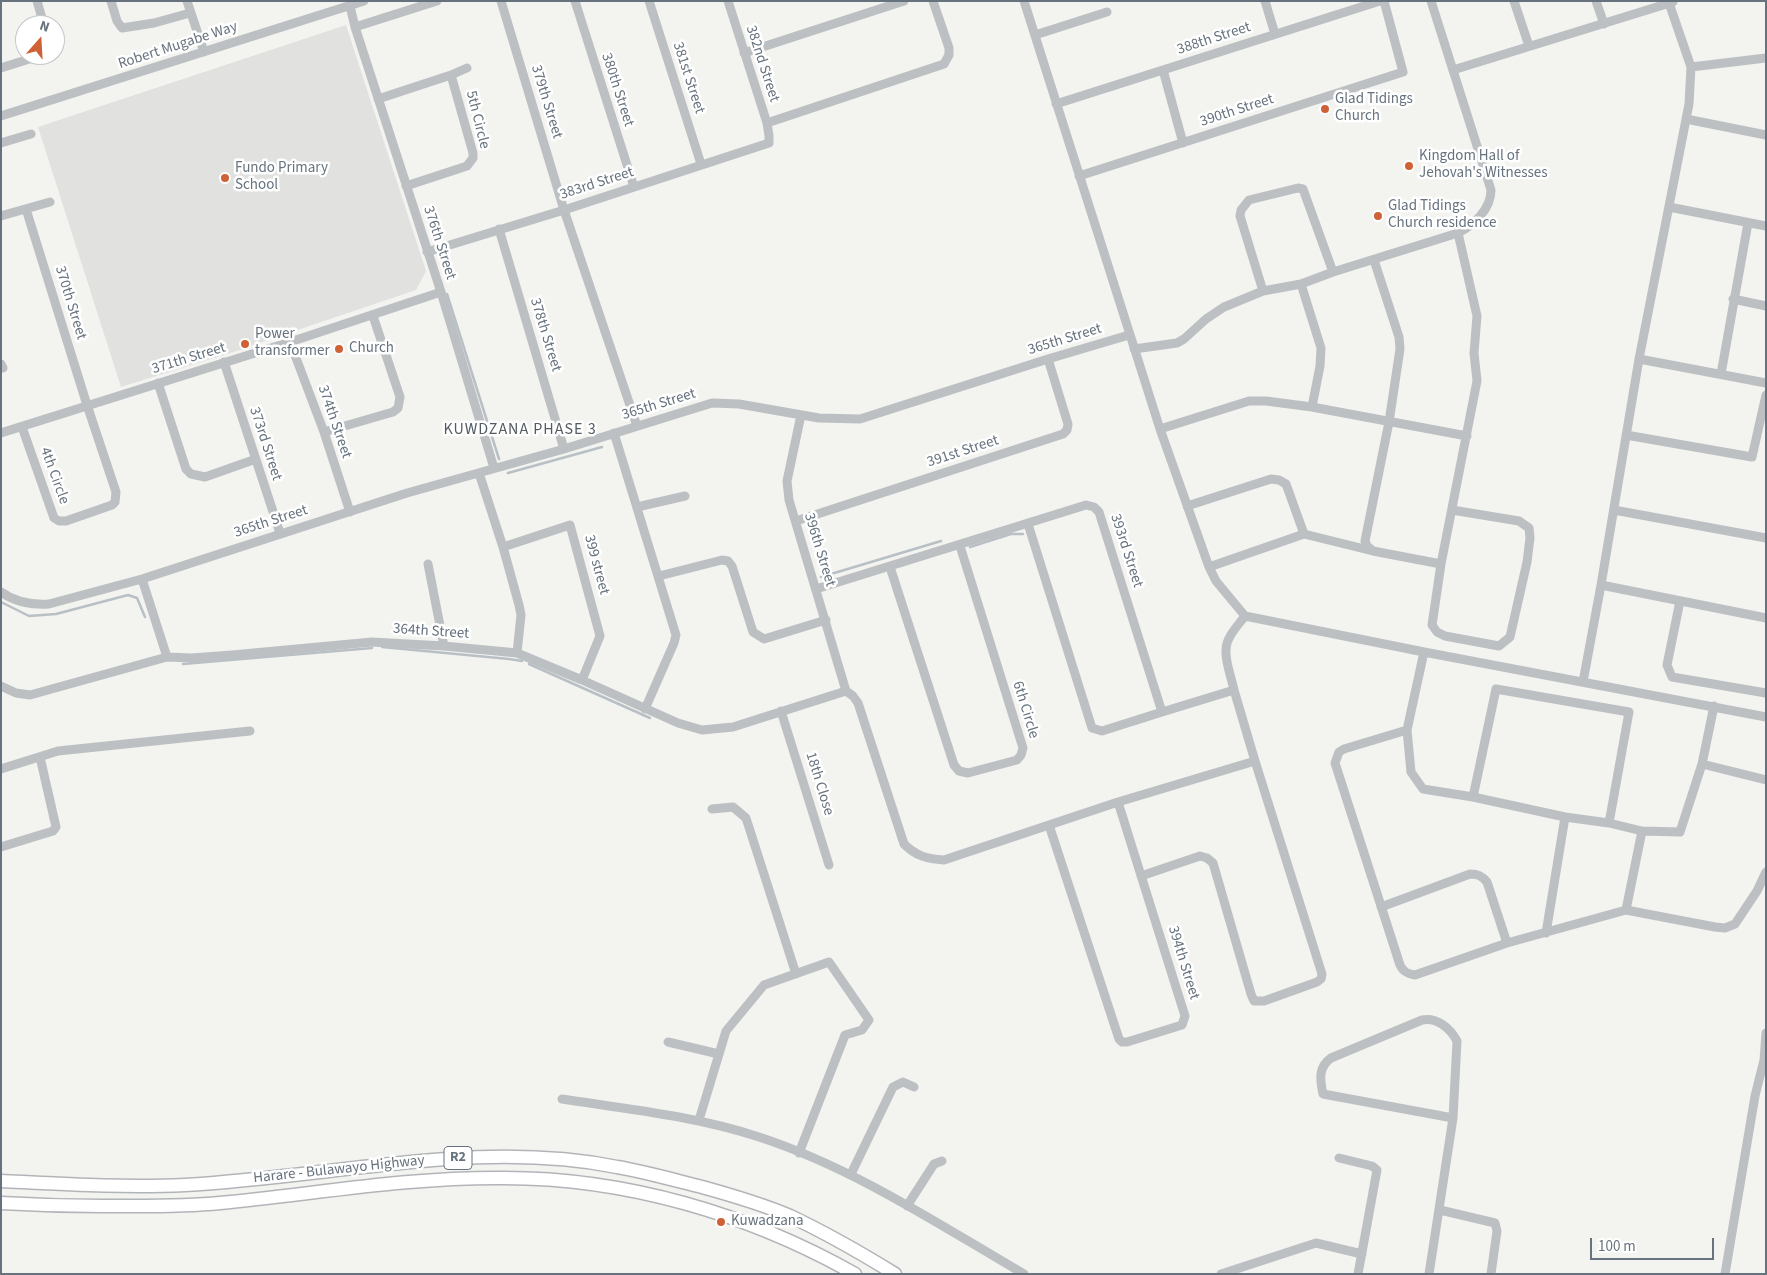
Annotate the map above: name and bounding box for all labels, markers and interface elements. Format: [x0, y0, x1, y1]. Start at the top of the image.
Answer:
north arrow [15, 15, 65, 65]
text: N [37, 16, 52, 38]
street label: Robert Mugabe Way [116, 18, 240, 74]
street label: 388th Street [1175, 19, 1253, 59]
street label: 382nd Street [741, 23, 783, 105]
street label: 381st Street [668, 40, 708, 116]
street label: 380th Street [597, 51, 637, 129]
street label: 379th Street [526, 63, 566, 141]
street label: 5th Circle [461, 89, 493, 151]
street label: 390th Street [1198, 91, 1276, 131]
place label: Glad Tidings Church [1335, 91, 1413, 126]
marker: Glad Tidings Church [1319, 103, 1331, 115]
place label: Kingdom Hall of Jehovah's Witnesses [1419, 148, 1547, 183]
place label: Fundo Primary School [235, 160, 328, 195]
marker: Kingdom Hall of Jehovah's Witnesses [1403, 160, 1415, 172]
street label: 383rd Street [558, 164, 636, 204]
marker: Fundo Primary School [219, 172, 231, 184]
place label: Glad Tidings Church residence [1388, 198, 1496, 233]
street label: 376th Street [419, 204, 459, 282]
marker: Glad Tidings Church residence [1372, 210, 1384, 222]
street label: 370th Street [50, 264, 90, 342]
street label: 378th Street [525, 296, 565, 374]
street label: 365th Street [1026, 320, 1104, 360]
place label: Power transformer [255, 326, 330, 361]
marker: Power transformer [239, 338, 251, 350]
street label: 371th Street [150, 339, 228, 379]
place label: Church [349, 340, 394, 358]
marker: Church [333, 343, 345, 355]
street label: 374th Street [313, 383, 355, 461]
street label: 365th Street [620, 385, 698, 425]
street label: 373rd Street [245, 405, 285, 483]
district label: KUWDZANA PHASE 3 [441, 420, 599, 440]
street label: 391st Street [925, 432, 1001, 472]
street label: 4th Circle [35, 445, 73, 507]
street label: 365th Street [232, 502, 310, 542]
street label: 396th Street [799, 511, 839, 589]
street label: 393rd Street [1106, 512, 1146, 590]
street label: 399 street [579, 533, 613, 597]
street label: 364th Street [392, 620, 470, 644]
street label: 6th Circle [1008, 679, 1042, 741]
street label: 18th Close [801, 750, 837, 818]
street label: 394th Street [1163, 924, 1203, 1002]
road number: R2 [444, 1146, 472, 1170]
street label: Harare - Bulawayo Highway [253, 1152, 425, 1188]
place label: Kuwadzana [731, 1213, 804, 1231]
marker: Kuwadzana [715, 1216, 727, 1228]
scale bar [1592, 1228, 1716, 1260]
text: 100 m [1598, 1236, 1636, 1257]

